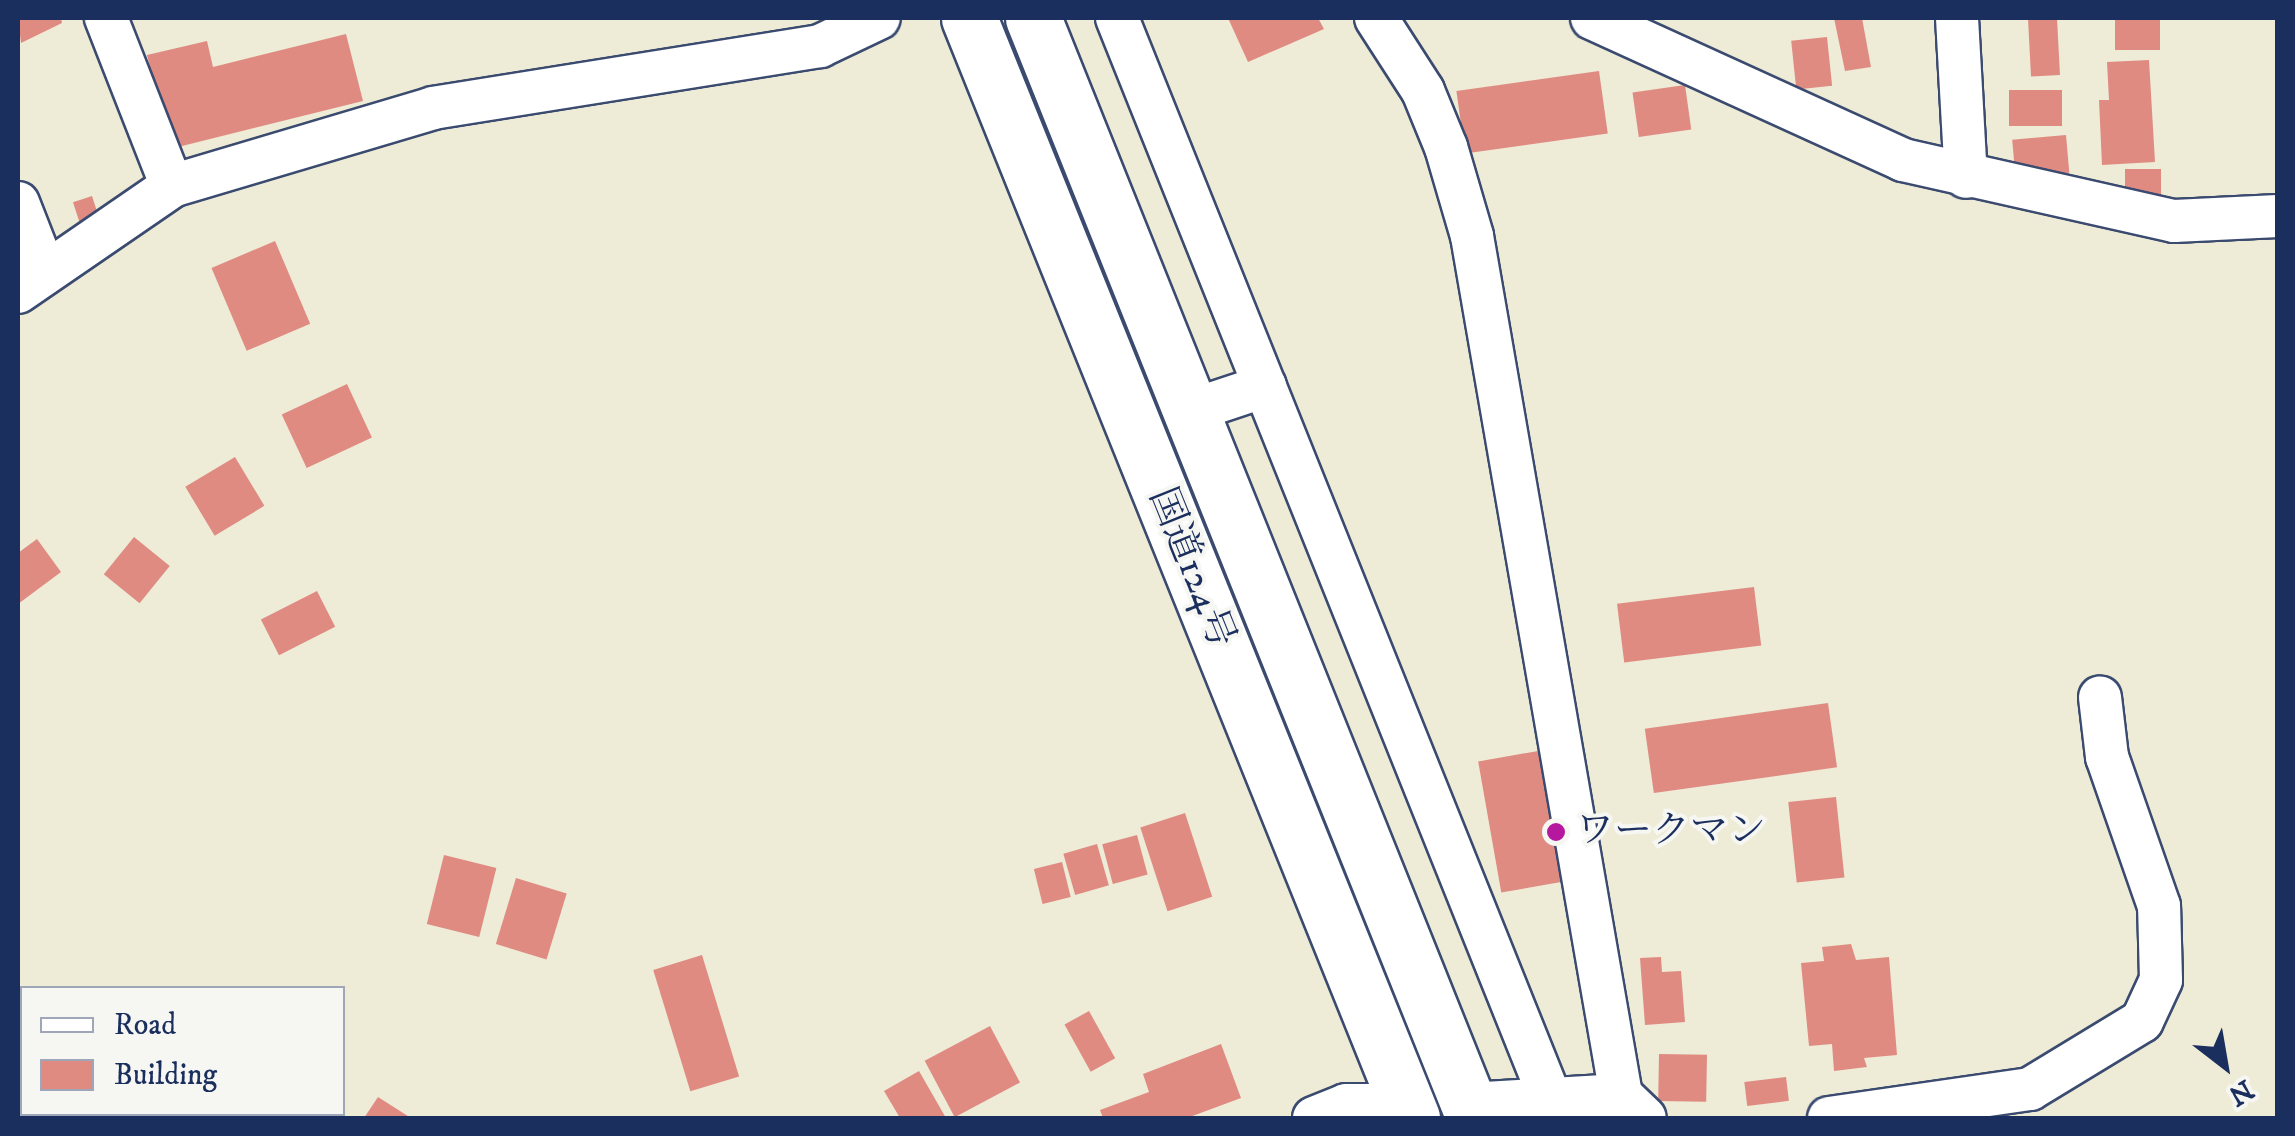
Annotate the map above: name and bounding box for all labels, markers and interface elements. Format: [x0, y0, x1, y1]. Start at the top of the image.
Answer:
street label: 国道124号 [1138, 481, 1244, 655]
place label: ワークマン [1576, 809, 1766, 855]
marker: ワークマン [1545, 821, 1567, 843]
legend [20, 986, 345, 1116]
text: Road [114, 1007, 176, 1044]
north arrow [2175, 1016, 2275, 1116]
text: Building [114, 1057, 217, 1094]
text: N [2222, 1071, 2260, 1113]

